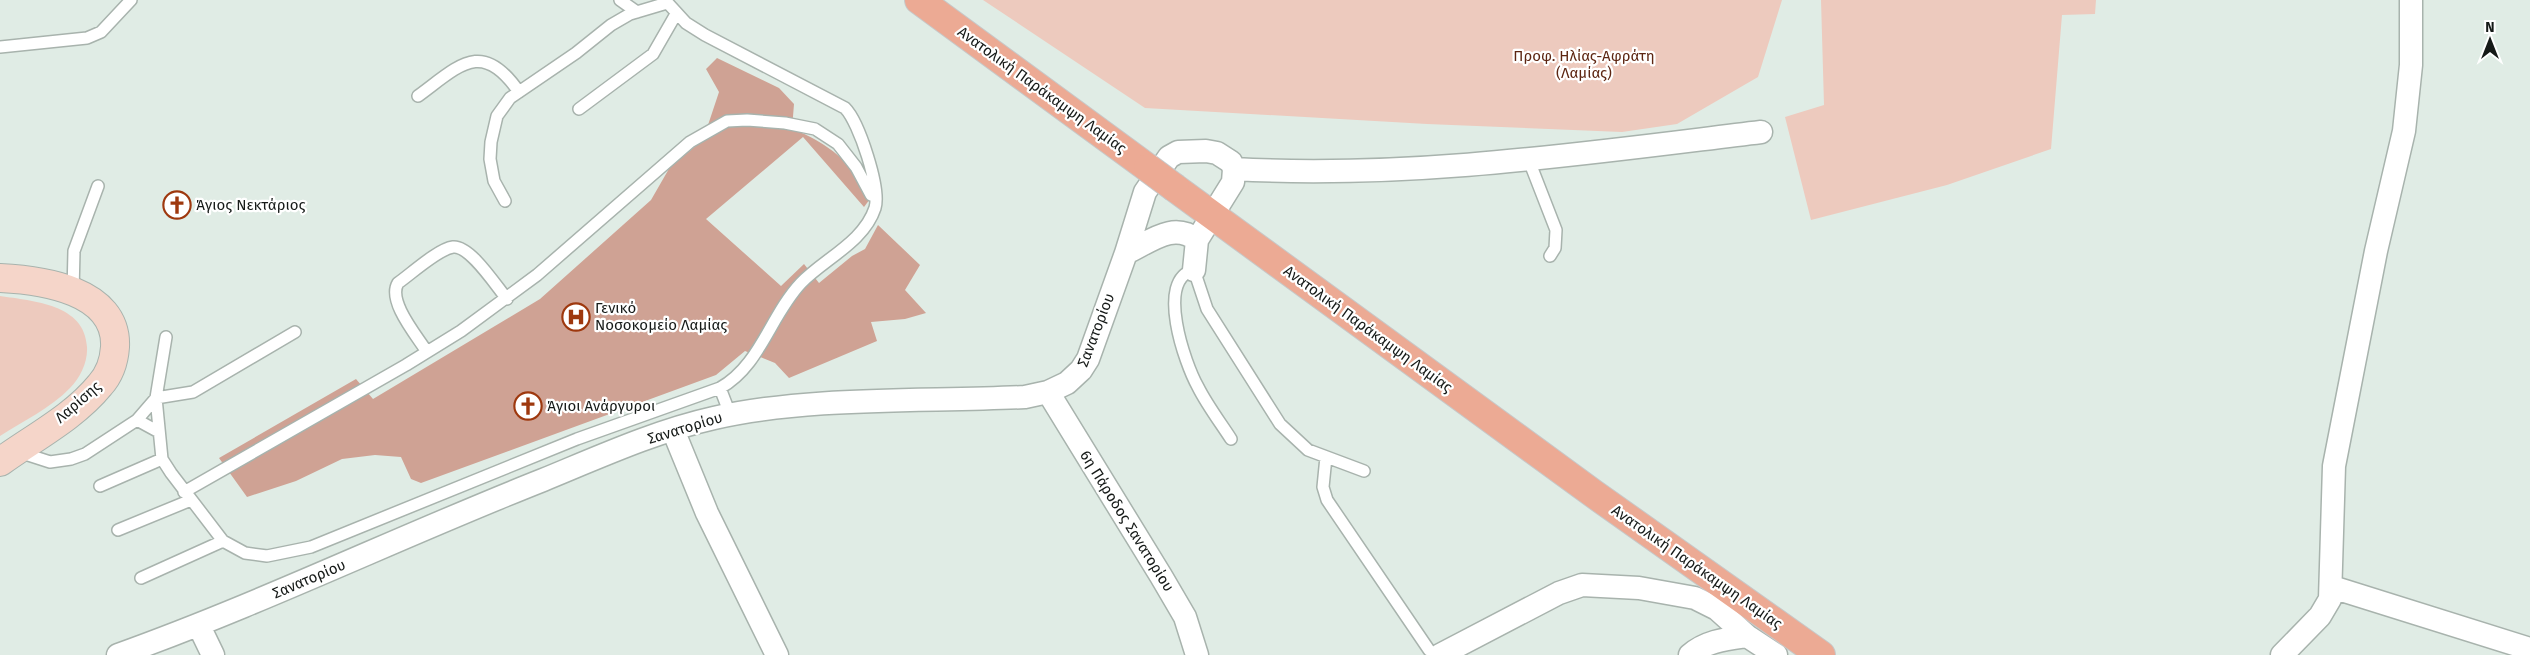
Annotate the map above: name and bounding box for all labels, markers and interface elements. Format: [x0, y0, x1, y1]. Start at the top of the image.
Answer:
north arrow [2465, 15, 2515, 65]
text: N [2485, 19, 2495, 36]
street label: Ανατολική Παράκαμψη Λαμίας [954, 23, 1130, 157]
park label: Προφ. Ηλίας-Αφράτη (Λαμίας) [1513, 47, 1655, 82]
church icon: Άγιος Νεκτάριος [162, 190, 192, 220]
place label: Άγιος Νεκτάριος [196, 196, 305, 214]
street label: Ανατολική Παράκαμψη Λαμίας [1280, 262, 1456, 396]
street label: Σανατορίου [1074, 291, 1118, 369]
place label: Γενικό Νοσοκομείο Λαμίας [595, 299, 727, 334]
hospital icon: Γενικό Νοσοκομείο Λαμίας [561, 302, 591, 332]
street label: Λαρίσης [51, 377, 105, 427]
church icon: Άγιοι Ανάργυροι [513, 391, 543, 421]
place label: Άγιοι Ανάργυροι [547, 397, 655, 415]
street label: Σανατορίου [645, 408, 725, 448]
street label: 6η Πάροδος Σανατορίου [1076, 447, 1178, 595]
street label: Ανατολική Παράκαμψη Λαμίας [1608, 501, 1786, 633]
street label: Σανατορίου [270, 556, 348, 602]

